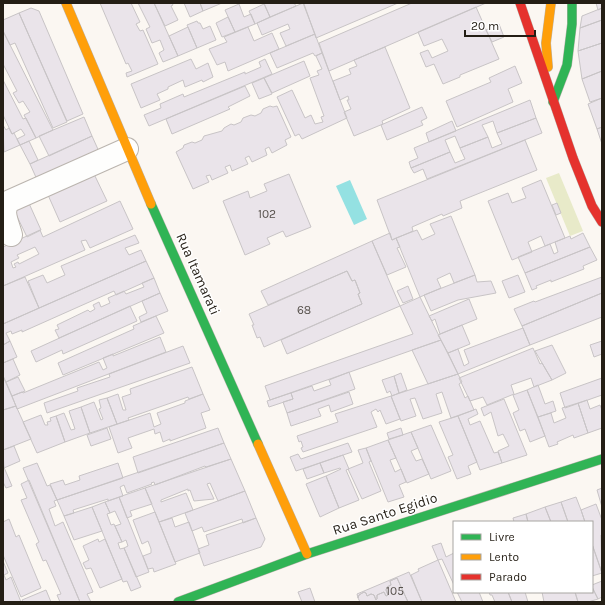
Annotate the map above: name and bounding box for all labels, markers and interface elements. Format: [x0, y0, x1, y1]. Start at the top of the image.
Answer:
scale bar [465, 12, 535, 38]
text: 20 m [471, 19, 499, 33]
house number: 102 [258, 207, 276, 221]
street label: Rua Itamarati [172, 230, 224, 318]
house number: 68 [297, 303, 311, 317]
street label: Rua Santo Egidio [331, 489, 439, 539]
legend [453, 521, 593, 593]
text: Livre [489, 530, 515, 544]
text: Lento [489, 550, 519, 564]
text: Parado [489, 570, 527, 584]
house number: 105 [386, 584, 404, 598]

